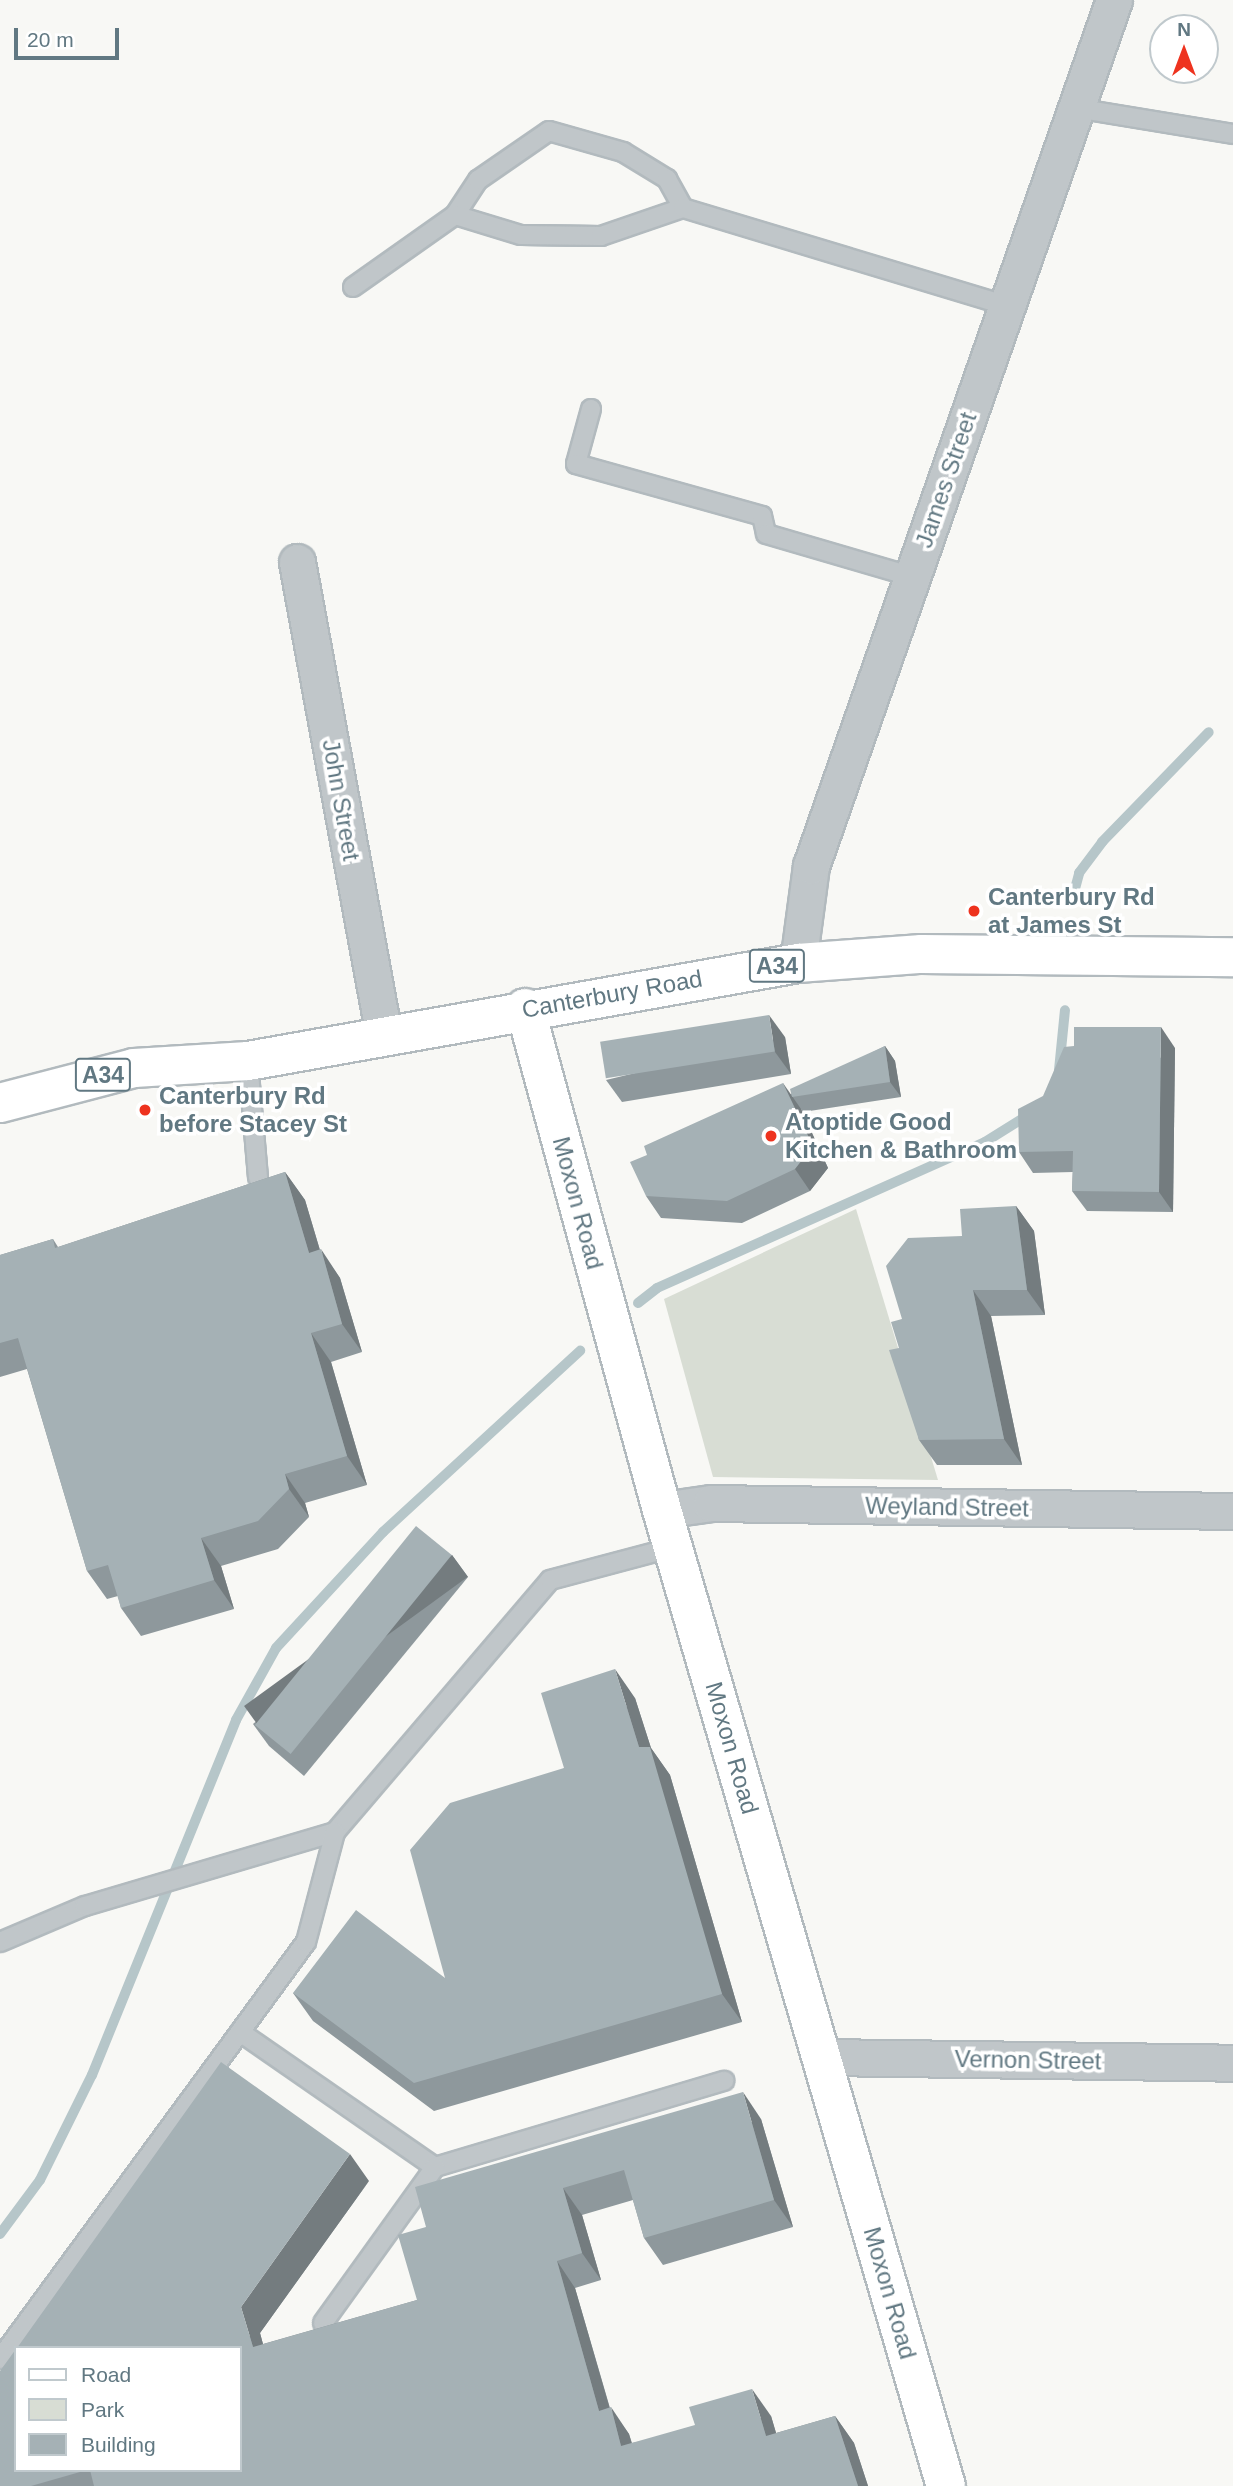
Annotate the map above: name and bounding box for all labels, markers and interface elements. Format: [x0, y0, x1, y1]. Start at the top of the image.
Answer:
scale bar [18, 14, 122, 58]
north arrow [1149, 14, 1219, 84]
text: N [1177, 19, 1191, 40]
text: 20 m [27, 28, 74, 51]
street label: James Street [909, 408, 983, 552]
street label: John Street [316, 737, 366, 863]
place label: Canterbury Rd at James St [988, 883, 1155, 939]
marker: Canterbury Rd at James St [966, 903, 982, 919]
road number: A34 [747, 946, 807, 986]
street label: Canterbury Road [520, 964, 704, 1024]
road number: A34 [73, 1056, 133, 1094]
place label: Canterbury Rd before Stacey St [159, 1082, 347, 1138]
marker: Canterbury Rd before Stacey St [137, 1102, 153, 1118]
place label: Atoptide Good Kitchen & Bathroom [785, 1108, 1017, 1164]
marker: Atoptide Good Kitchen & Bathroom [763, 1128, 779, 1144]
street label: Moxon Road [546, 1134, 610, 1272]
street label: Weyland Street [865, 1491, 1029, 1523]
street label: Moxon Road [699, 1679, 765, 1817]
street label: Vernon Street [954, 2044, 1102, 2076]
street label: Moxon Road [857, 2224, 923, 2362]
legend [14, 2346, 242, 2472]
text: Road [81, 2363, 131, 2386]
text: Park [81, 2398, 124, 2421]
text: Building [81, 2433, 156, 2456]

